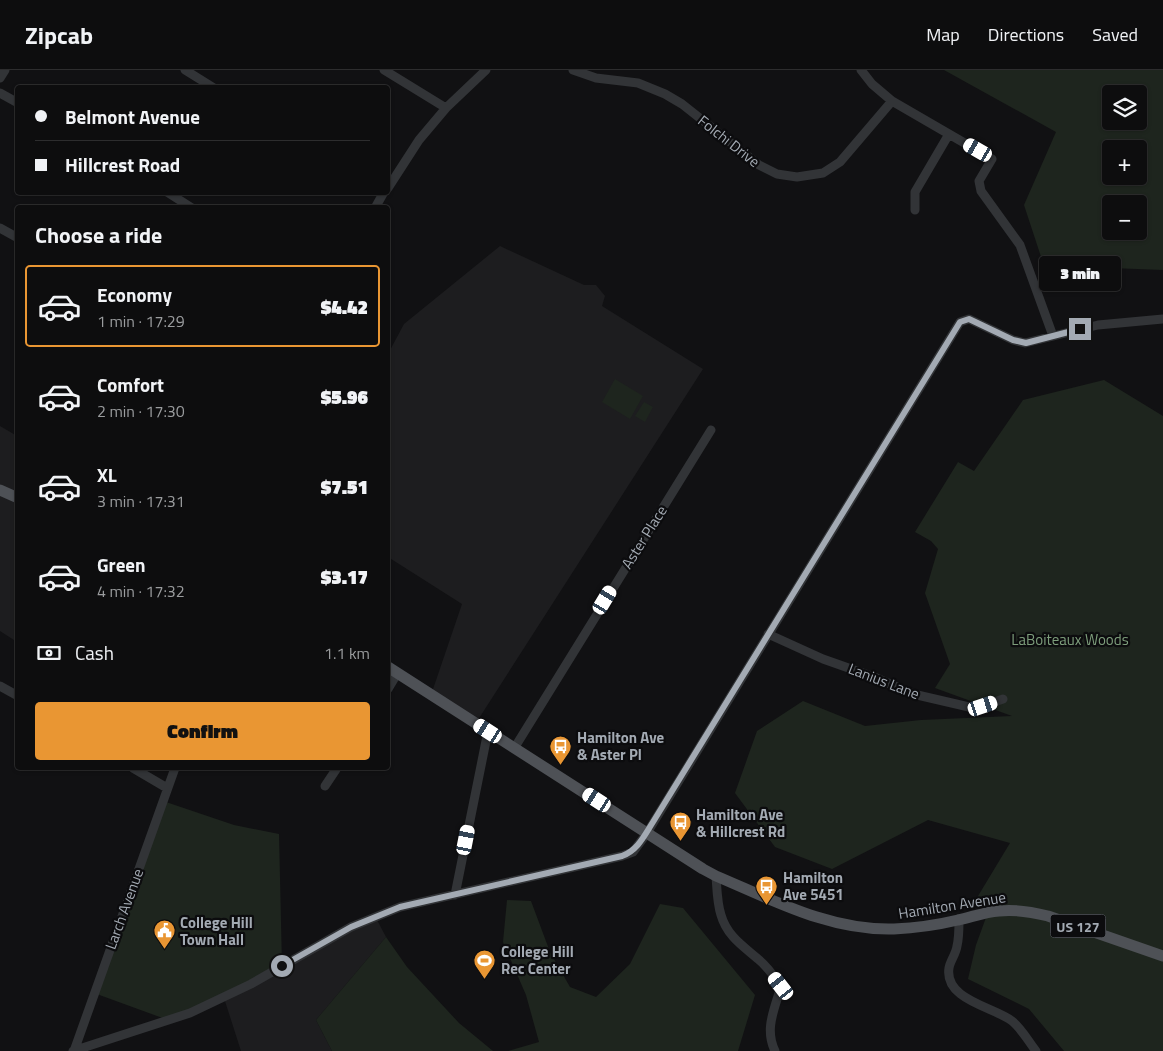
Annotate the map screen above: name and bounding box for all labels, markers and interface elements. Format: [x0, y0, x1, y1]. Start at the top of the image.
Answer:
text: Zipcab [25, 17, 93, 53]
text: Map [926, 21, 960, 48]
text: Directions [988, 21, 1064, 48]
text: Saved [1092, 21, 1138, 48]
map controls [1102, 85, 1147, 240]
button: layers [1102, 85, 1147, 130]
text: Belmont Avenue [65, 102, 200, 131]
street label: Folchi Drive [693, 109, 765, 173]
car [961, 136, 994, 164]
button: + [1102, 140, 1147, 185]
text: Hillcrest Road [65, 150, 180, 179]
button: − [1102, 195, 1147, 240]
text: Choose a ride [35, 218, 162, 252]
callout: 3 min [1039, 256, 1121, 292]
text: 3 min [1060, 261, 1100, 285]
text: Economy [97, 280, 172, 309]
icon: car [37, 284, 82, 329]
text: $4.42 [321, 292, 368, 321]
text: 1 min · 17:29 [97, 309, 185, 333]
route end [1069, 318, 1091, 340]
text: Comfort [97, 370, 164, 399]
icon: car [37, 374, 82, 419]
text: $5.96 [321, 382, 368, 411]
text: 2 min · 17:30 [97, 399, 185, 423]
text: XL [97, 460, 117, 489]
icon: car [37, 464, 82, 509]
text: $7.51 [321, 472, 368, 501]
text: 3 min · 17:31 [97, 489, 185, 513]
street label: Aster Place [615, 501, 673, 573]
text: Green [97, 550, 146, 579]
icon: car [37, 554, 82, 599]
text: $3.17 [321, 562, 368, 591]
text: 4 min · 17:32 [97, 579, 185, 603]
car [590, 583, 619, 617]
park label: LaBoiteaux Woods [1011, 628, 1129, 651]
text: Cash [75, 638, 114, 667]
icon: cash [35, 639, 63, 667]
text: 1.1 km [324, 641, 370, 665]
street label: Lanius Lane [845, 657, 923, 705]
car [966, 694, 999, 718]
button: Confirm [35, 702, 370, 760]
car [471, 717, 504, 745]
place label: Hamilton Ave & Aster Pl [577, 726, 665, 766]
bus stop icon: Hamilton Ave & Aster Pl [549, 734, 573, 765]
car [580, 786, 613, 814]
place label: Hamilton Ave & Hillcrest Rd [696, 803, 785, 843]
bus stop icon: Hamilton Ave & Hillcrest Rd [668, 811, 692, 842]
car [455, 824, 476, 856]
street label: Larch Avenue [99, 865, 149, 953]
place label: Hamilton Ave 5451 [783, 866, 844, 906]
bus stop icon: Hamilton Ave 5451 [755, 874, 779, 905]
street label: Hamilton Avenue [897, 885, 1007, 925]
place label: College Hill Town Hall [180, 911, 253, 951]
road number: US 127 [1050, 914, 1106, 938]
public building icon: College Hill Town Hall [152, 919, 176, 950]
place label: College Hill Rec Center [501, 940, 574, 980]
sports icon: College Hill Rec Center [473, 948, 497, 979]
route start [271, 955, 293, 977]
car [765, 970, 796, 1002]

